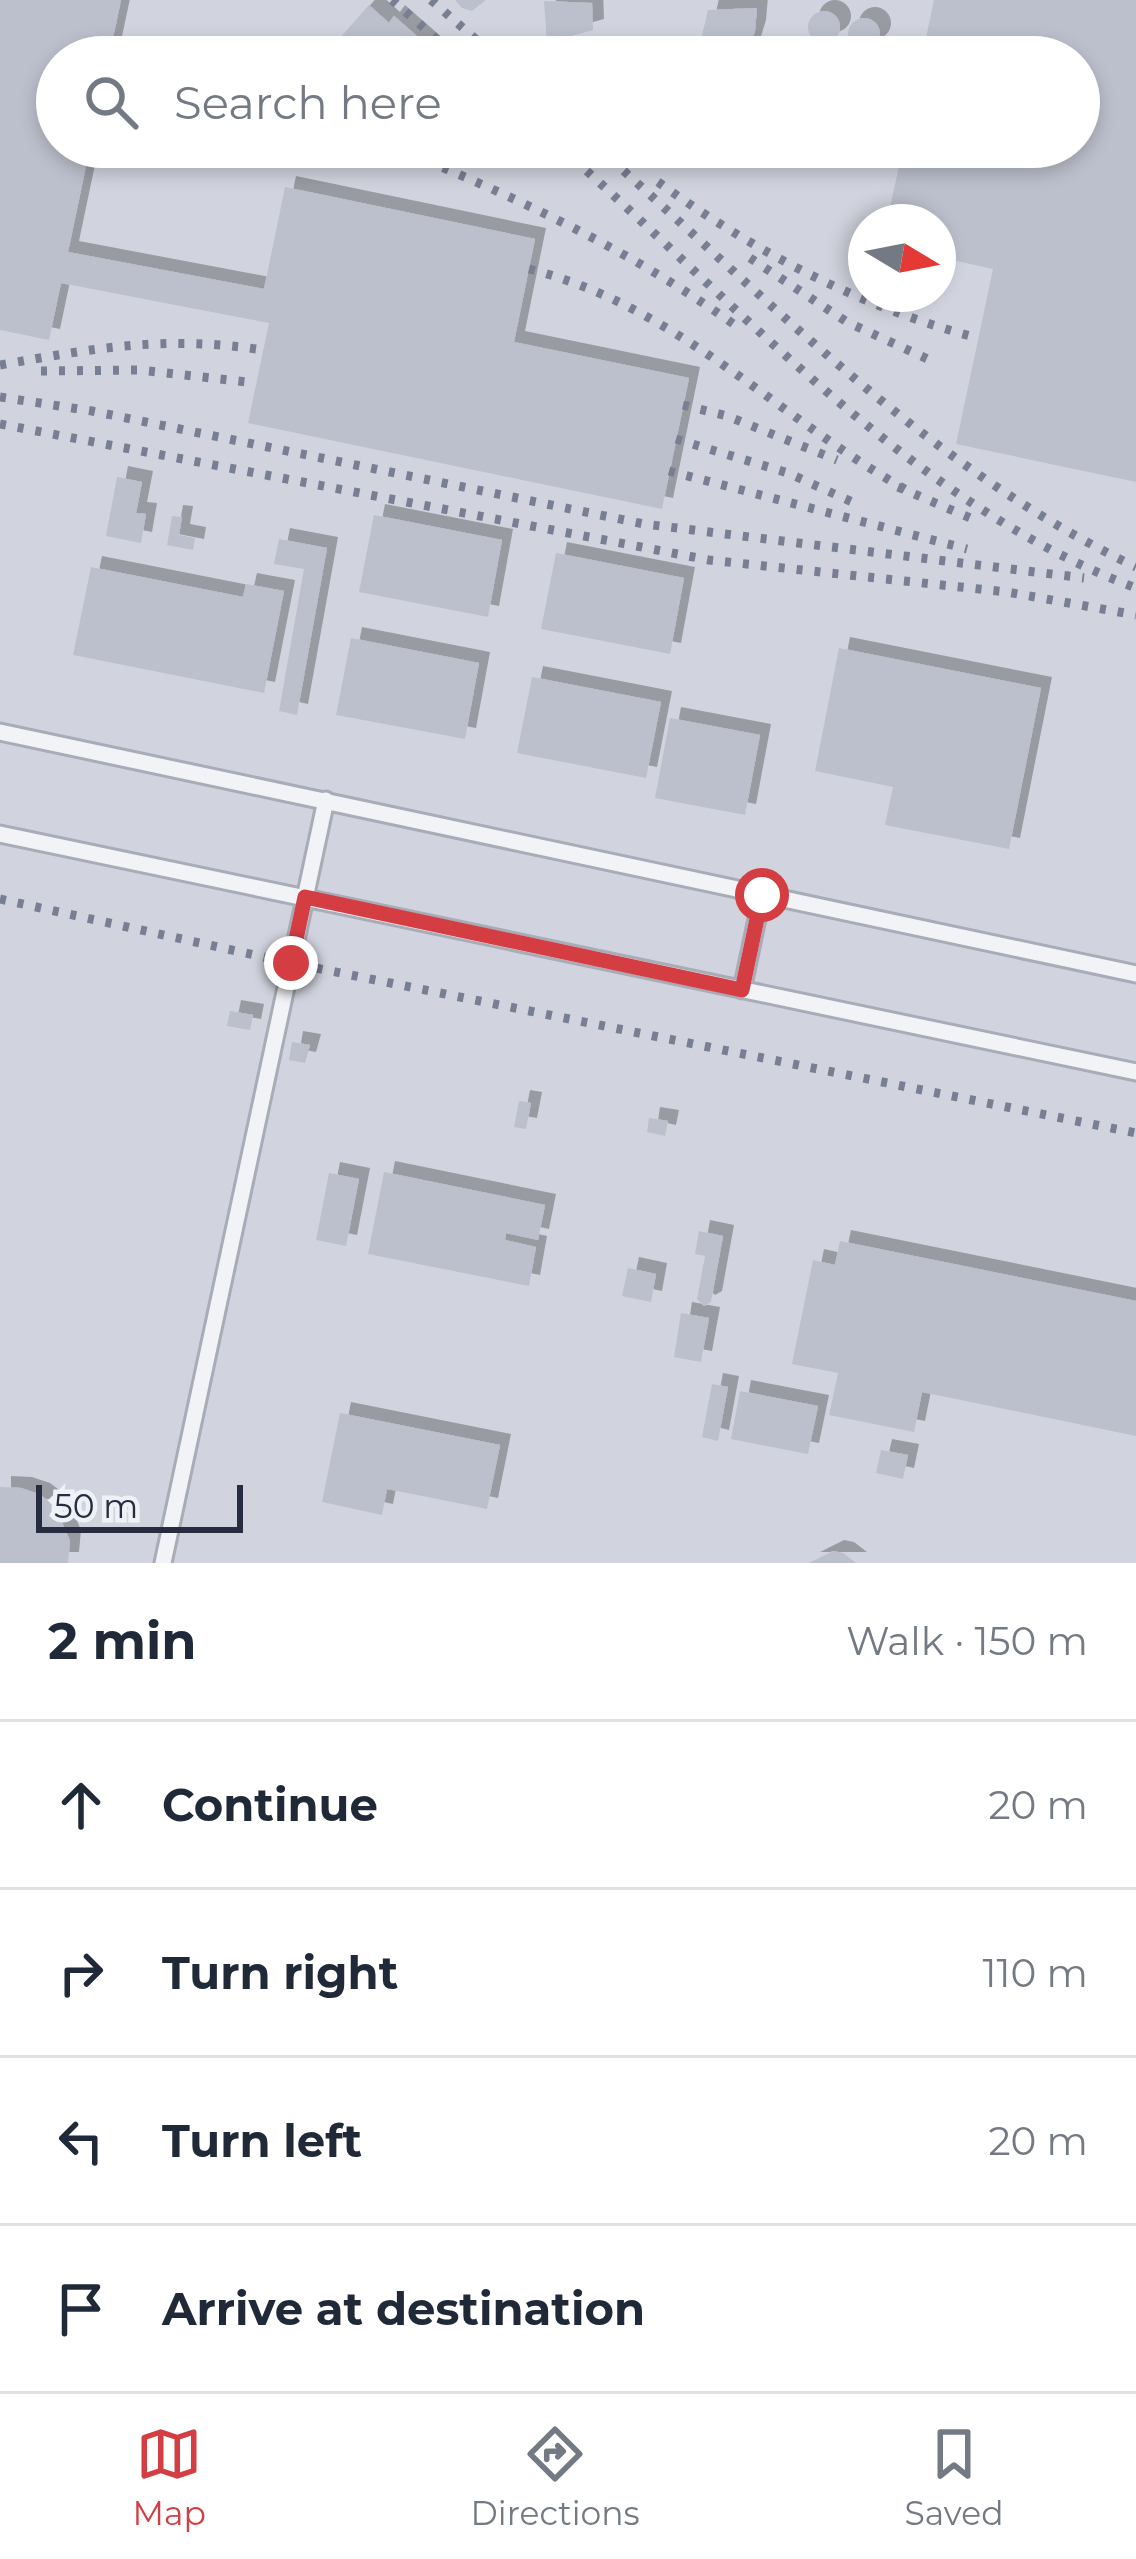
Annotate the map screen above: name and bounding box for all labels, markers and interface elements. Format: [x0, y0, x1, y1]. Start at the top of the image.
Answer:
search box [36, 36, 1100, 168]
icon: search [78, 69, 144, 135]
text: Search here [174, 75, 442, 130]
north arrow [848, 204, 956, 312]
route start [735, 868, 789, 922]
route end [264, 936, 318, 990]
scale bar [36, 1479, 243, 1532]
text: 50 m [54, 1486, 138, 1526]
text: 2 min [48, 1610, 197, 1672]
text: Walk · 150 m [846, 1617, 1088, 1665]
icon: ahead [48, 1772, 114, 1838]
text: Continue [162, 1777, 378, 1832]
text: 20 m [989, 1781, 1088, 1829]
icon: right [48, 1940, 114, 2006]
text: Turn right [162, 1945, 398, 2000]
text: 110 m [982, 1949, 1088, 1997]
icon: left [48, 2108, 114, 2174]
text: Turn left [162, 2113, 362, 2168]
text: 20 m [989, 2117, 1088, 2165]
icon: arrive [48, 2276, 114, 2342]
text: Arrive at destination [162, 2281, 645, 2336]
tab: Map [132, 2421, 206, 2533]
tab: Directions [471, 2421, 640, 2533]
tab: Saved [904, 2421, 1004, 2533]

